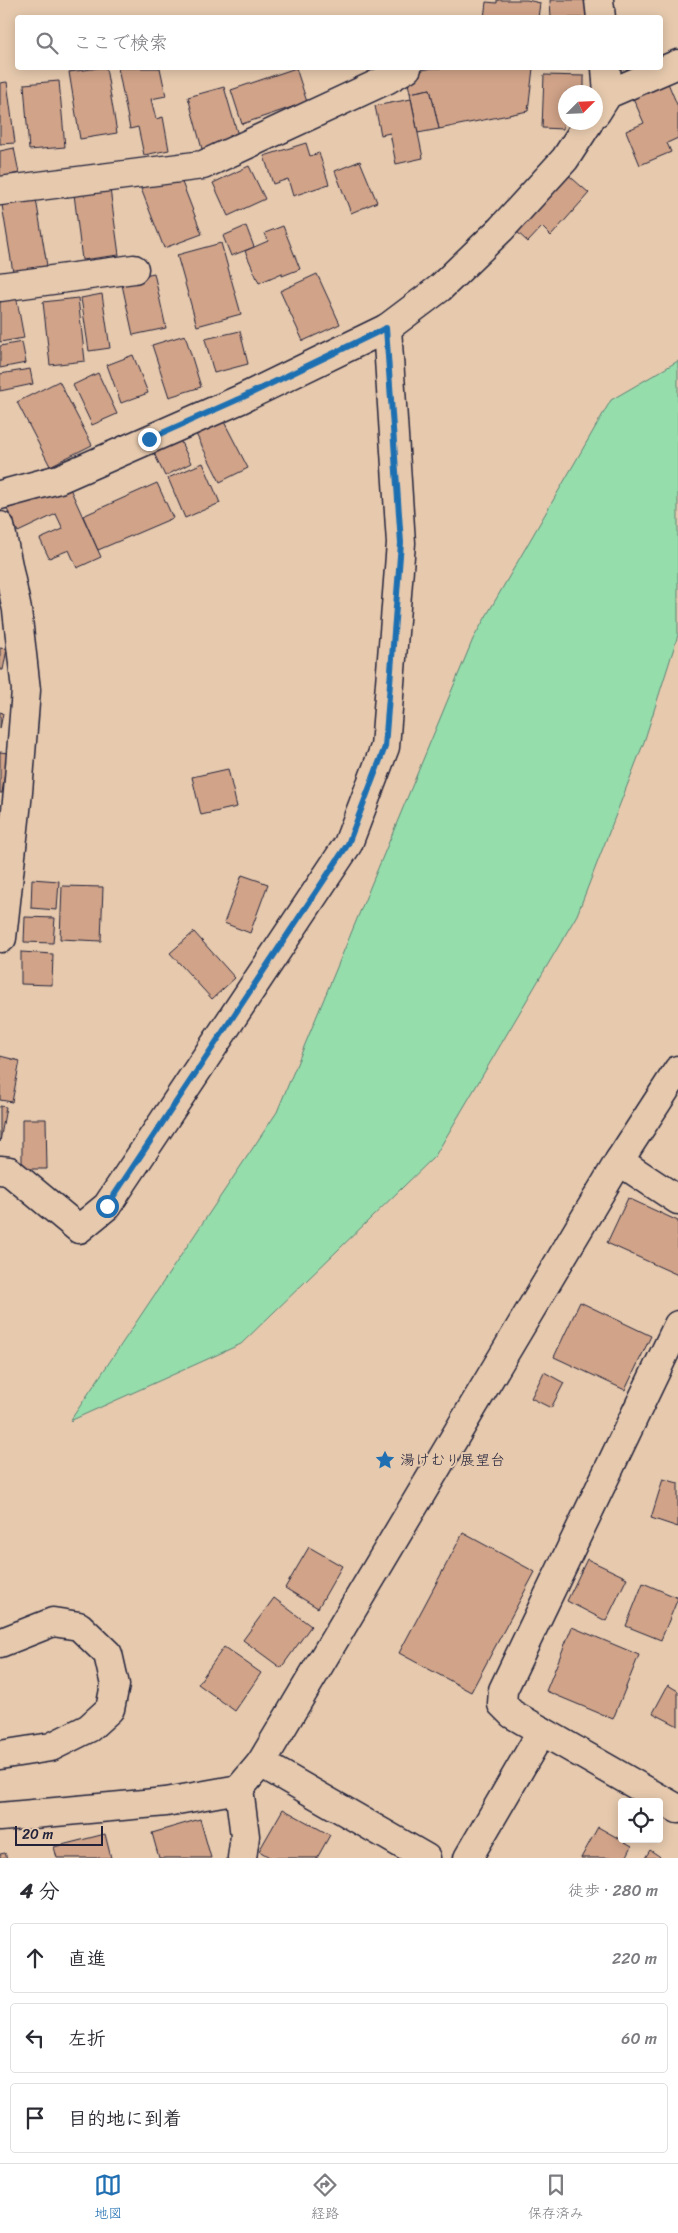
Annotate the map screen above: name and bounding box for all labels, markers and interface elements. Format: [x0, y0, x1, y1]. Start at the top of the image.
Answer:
search box [15, 15, 663, 70]
text: ここで検索 [73, 26, 168, 59]
icon: search [33, 29, 61, 57]
north arrow [558, 85, 603, 130]
route end [138, 428, 161, 451]
route start [96, 1195, 119, 1218]
place label: 湯けむり展望台 [400, 1447, 505, 1473]
place icon: 湯けむり展望台 [374, 1449, 396, 1471]
map controls [618, 1798, 663, 1843]
button: locate [618, 1798, 663, 1843]
text: 20 m [22, 1822, 53, 1847]
scale bar [15, 1823, 102, 1846]
text: 4 分 [20, 1872, 60, 1910]
text: 徒歩 · 280 m [568, 1876, 658, 1905]
text: 直進 [68, 1942, 106, 1975]
icon: ahead [21, 1944, 49, 1972]
text: 220 m [612, 1944, 657, 1973]
text: 左折 [68, 2022, 106, 2055]
icon: left [21, 2024, 49, 2052]
text: 60 m [621, 2024, 657, 2053]
text: 目的地に到着 [68, 2102, 182, 2135]
icon: arrive [21, 2104, 49, 2132]
tab: 地図 [94, 2171, 122, 2226]
tab: 経路 [311, 2171, 339, 2226]
tab: 保存済み [528, 2171, 584, 2226]

